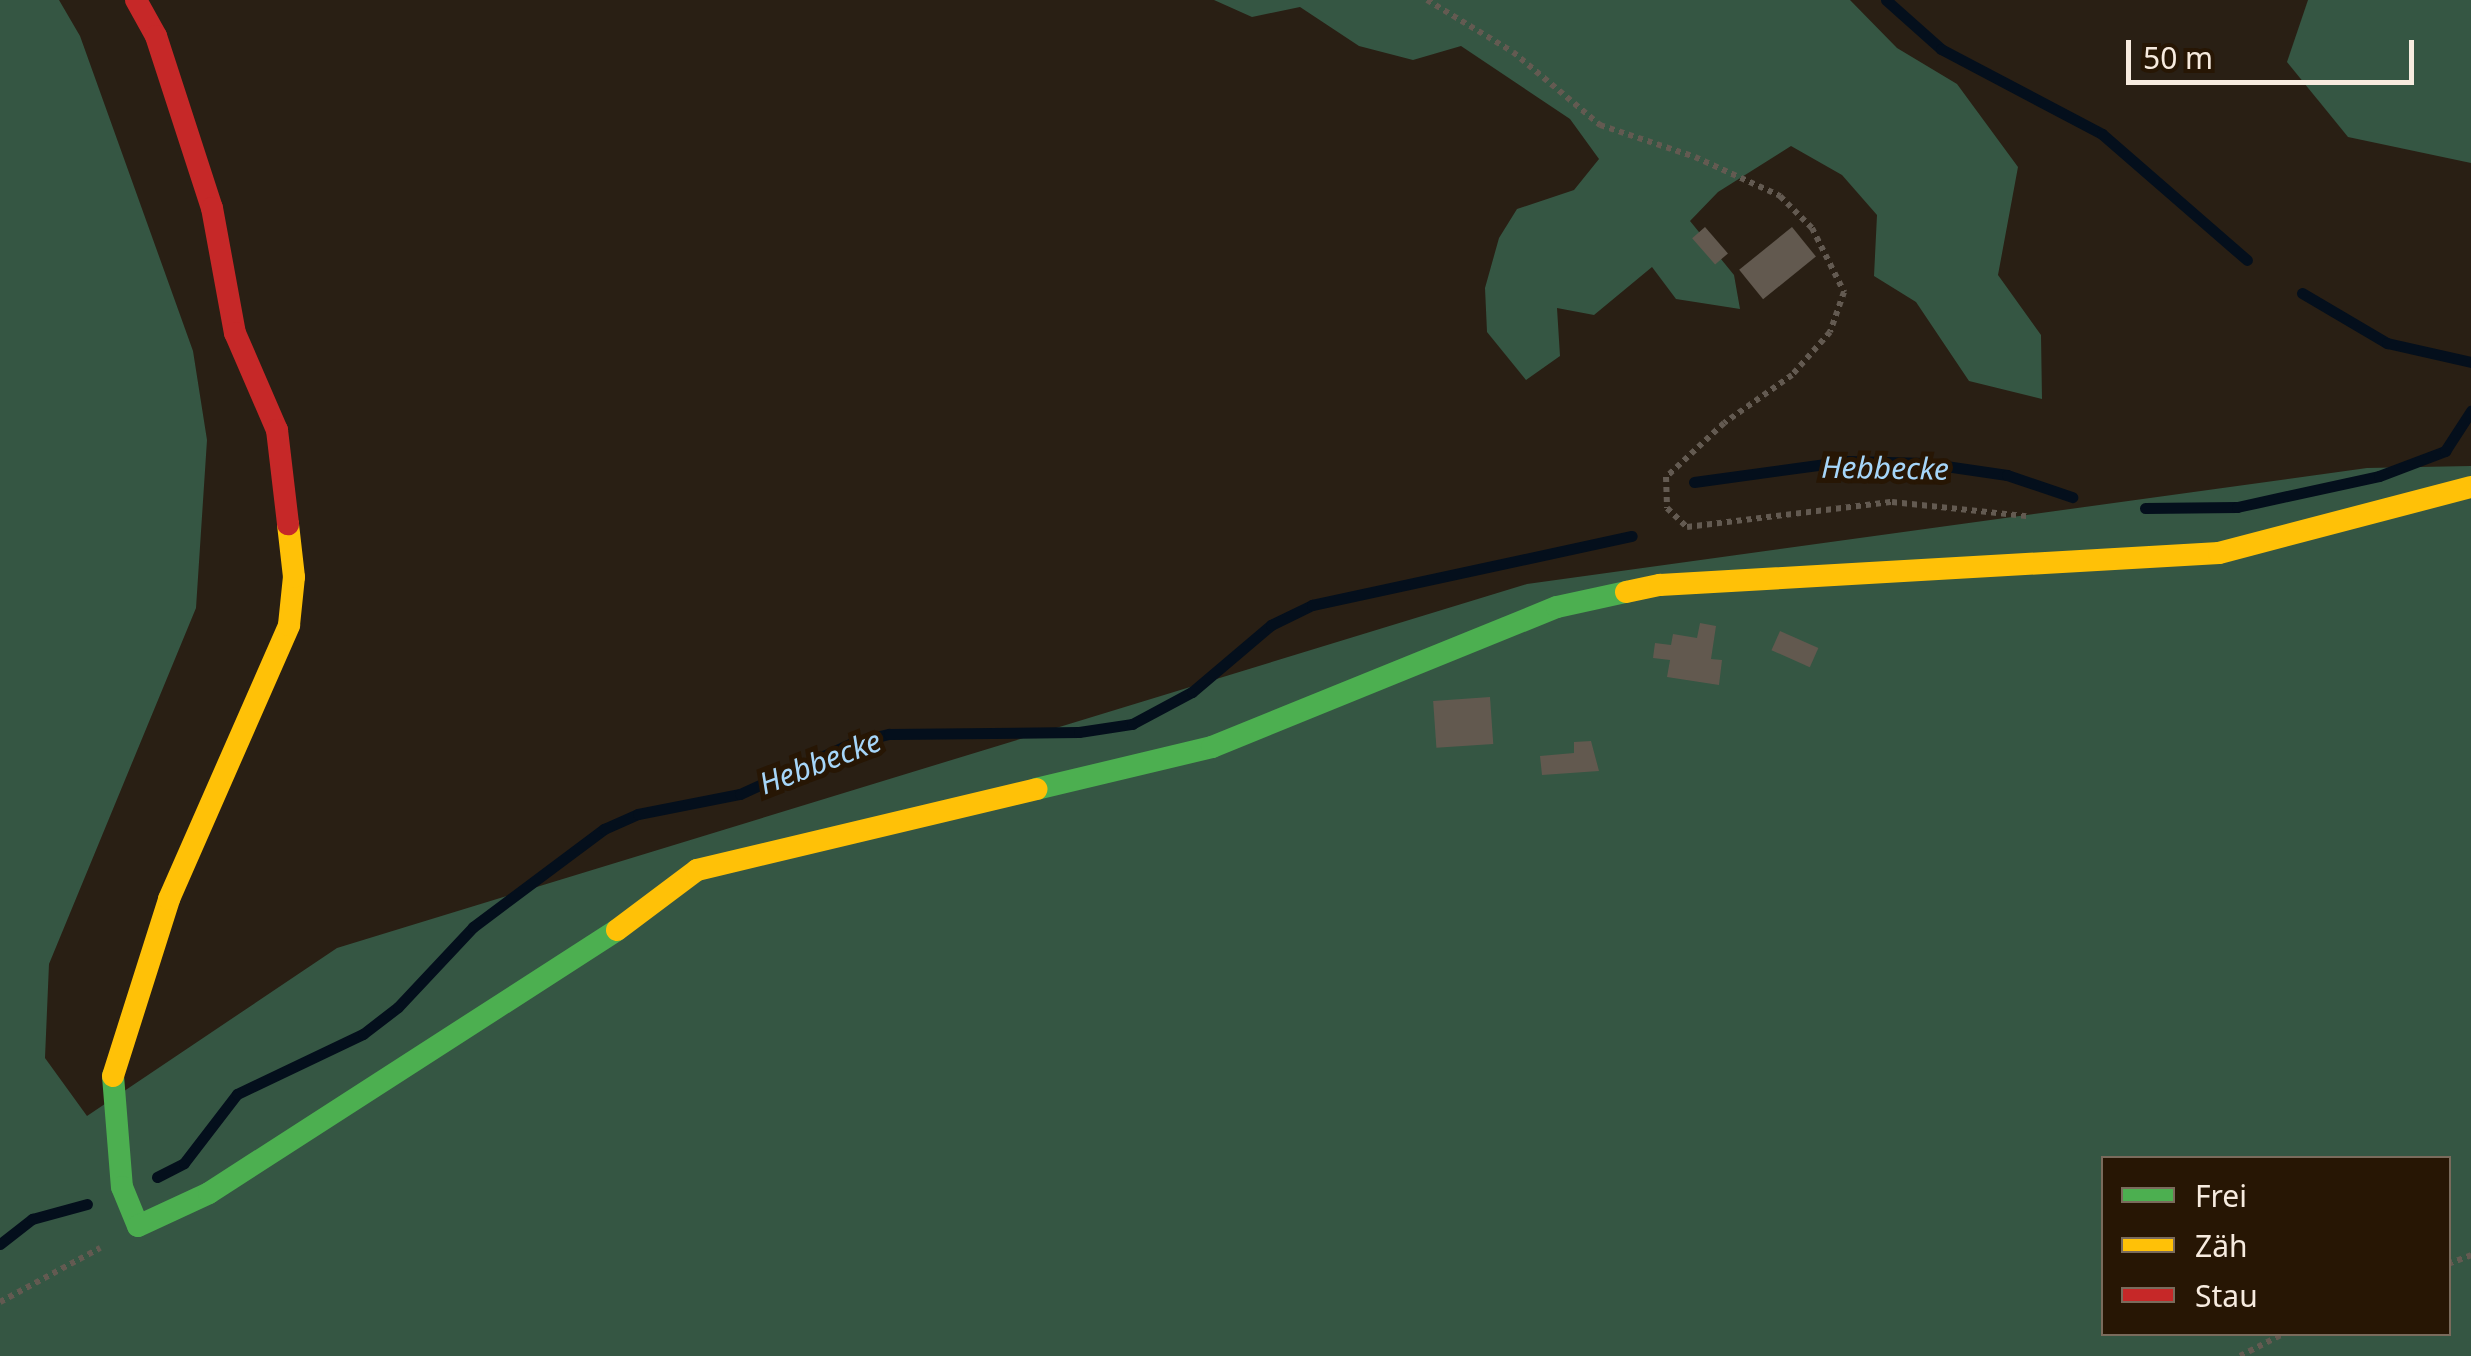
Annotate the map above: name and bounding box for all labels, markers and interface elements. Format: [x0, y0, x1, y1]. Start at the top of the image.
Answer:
scale bar [2131, 20, 2418, 82]
text: 50 m [2143, 37, 2213, 78]
water label: Hebbecke [1821, 449, 1949, 487]
water label: Hebbecke [754, 722, 886, 802]
legend [2101, 1156, 2451, 1336]
text: Frei [2195, 1175, 2247, 1216]
text: Zäh [2195, 1225, 2248, 1266]
text: Stau [2195, 1275, 2258, 1316]

